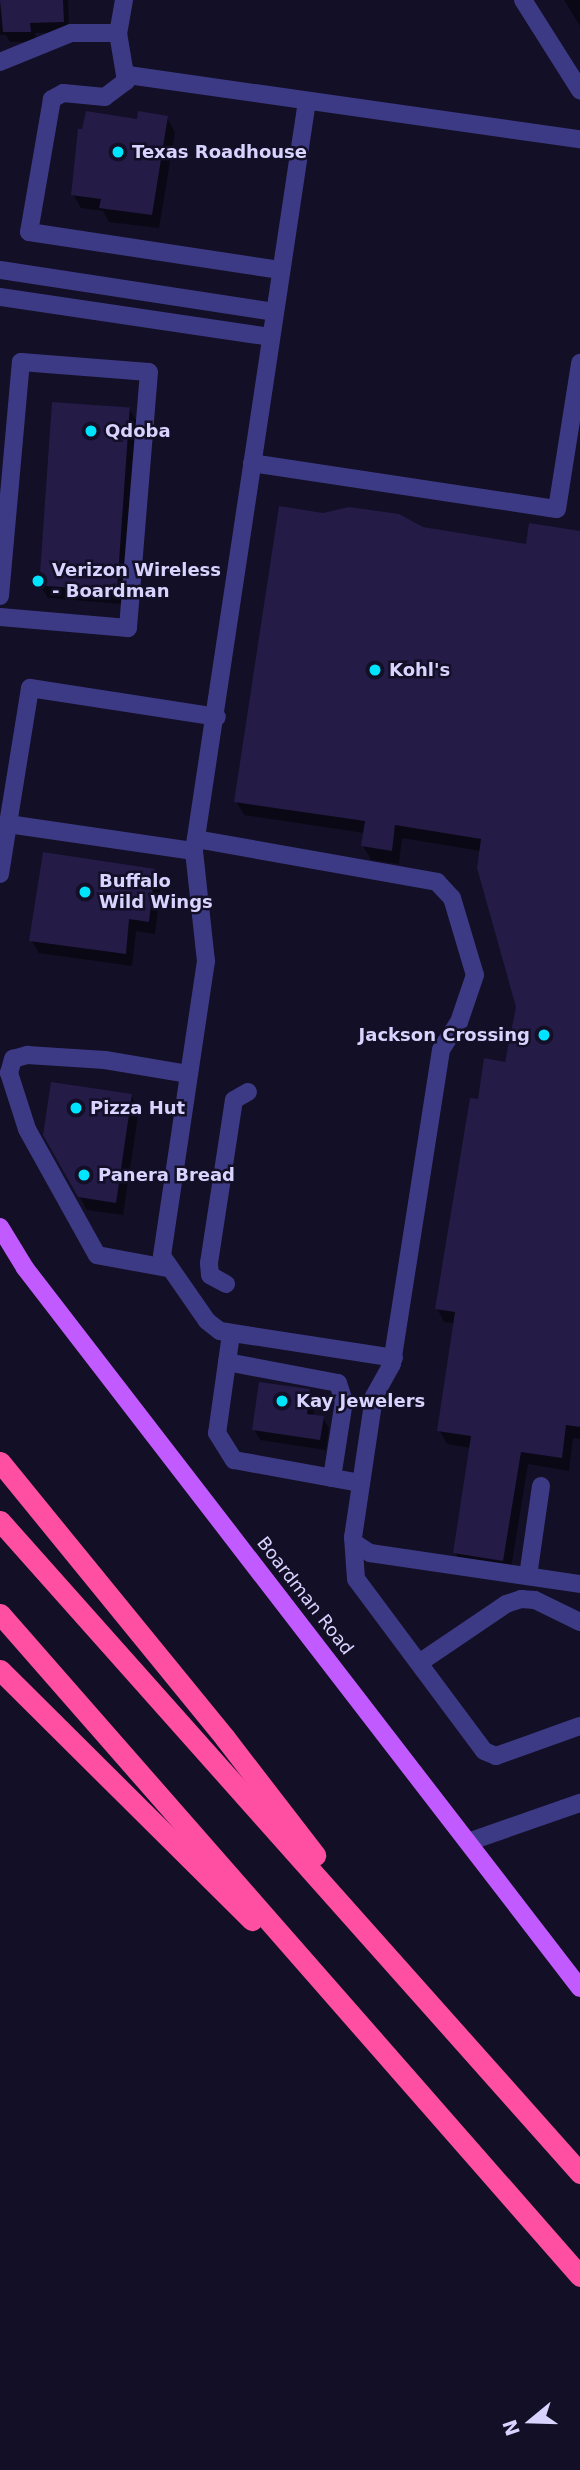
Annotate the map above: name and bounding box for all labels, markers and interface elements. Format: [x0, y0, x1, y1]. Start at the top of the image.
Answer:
place label: Texas Roadhouse [132, 141, 307, 163]
marker: Texas Roadhouse [110, 144, 126, 160]
place label: Qdoba [105, 420, 171, 442]
marker: Qdoba [83, 423, 99, 439]
place label: Verizon Wireless - Boardman [52, 560, 221, 602]
marker: Verizon Wireless - Boardman [30, 573, 46, 589]
place label: Kohl's [389, 659, 450, 681]
marker: Kohl's [367, 662, 383, 678]
place label: Buffalo Wild Wings [99, 871, 213, 914]
marker: Buffalo Wild Wings [77, 884, 93, 900]
place label: Jackson Crossing [359, 1024, 530, 1046]
marker: Jackson Crossing [536, 1027, 552, 1043]
place label: Pizza Hut [90, 1097, 185, 1119]
marker: Pizza Hut [68, 1100, 84, 1116]
place label: Panera Bread [98, 1164, 235, 1186]
marker: Panera Bread [76, 1167, 92, 1183]
place label: Kay Jewelers [296, 1390, 425, 1412]
marker: Kay Jewelers [274, 1393, 290, 1409]
street label: Boardman Road [252, 1533, 358, 1659]
north arrow [496, 2386, 566, 2456]
text: N [498, 2417, 524, 2439]

